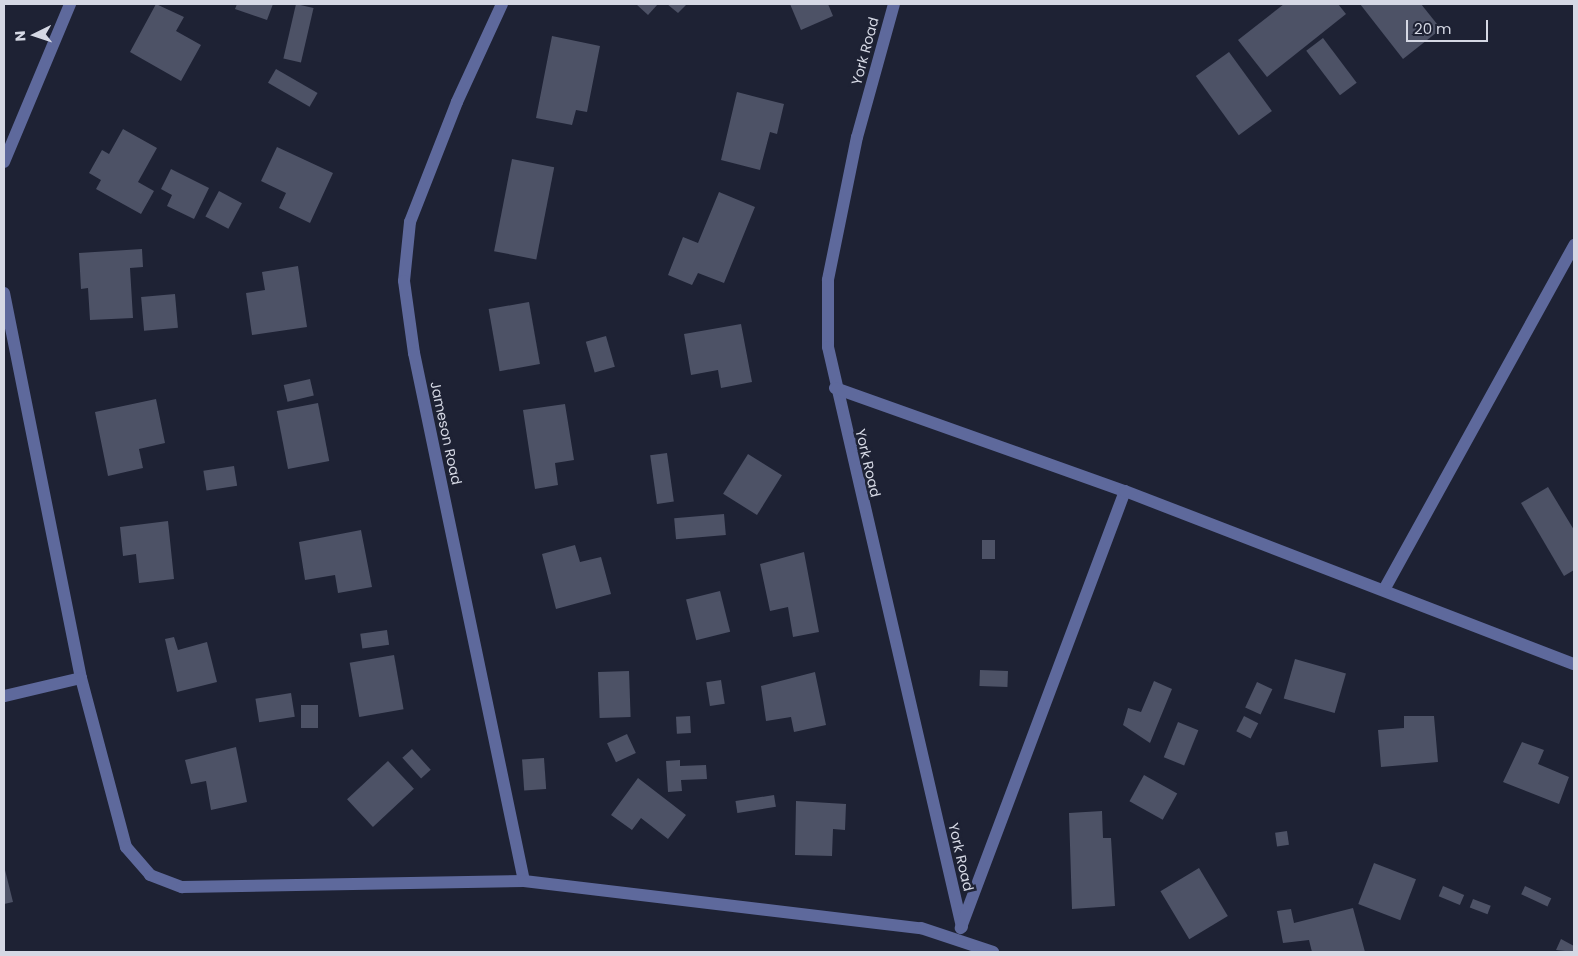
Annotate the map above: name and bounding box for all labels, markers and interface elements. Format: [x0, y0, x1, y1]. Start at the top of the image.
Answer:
north arrow [10, 10, 60, 60]
scale bar [1408, 10, 1490, 42]
street label: York Road [848, 15, 882, 87]
text: 20 m [1414, 18, 1452, 39]
text: N [10, 30, 30, 42]
street label: Jameson Road [427, 380, 465, 486]
street label: York Road [852, 427, 884, 499]
street label: York Road [945, 821, 977, 893]

